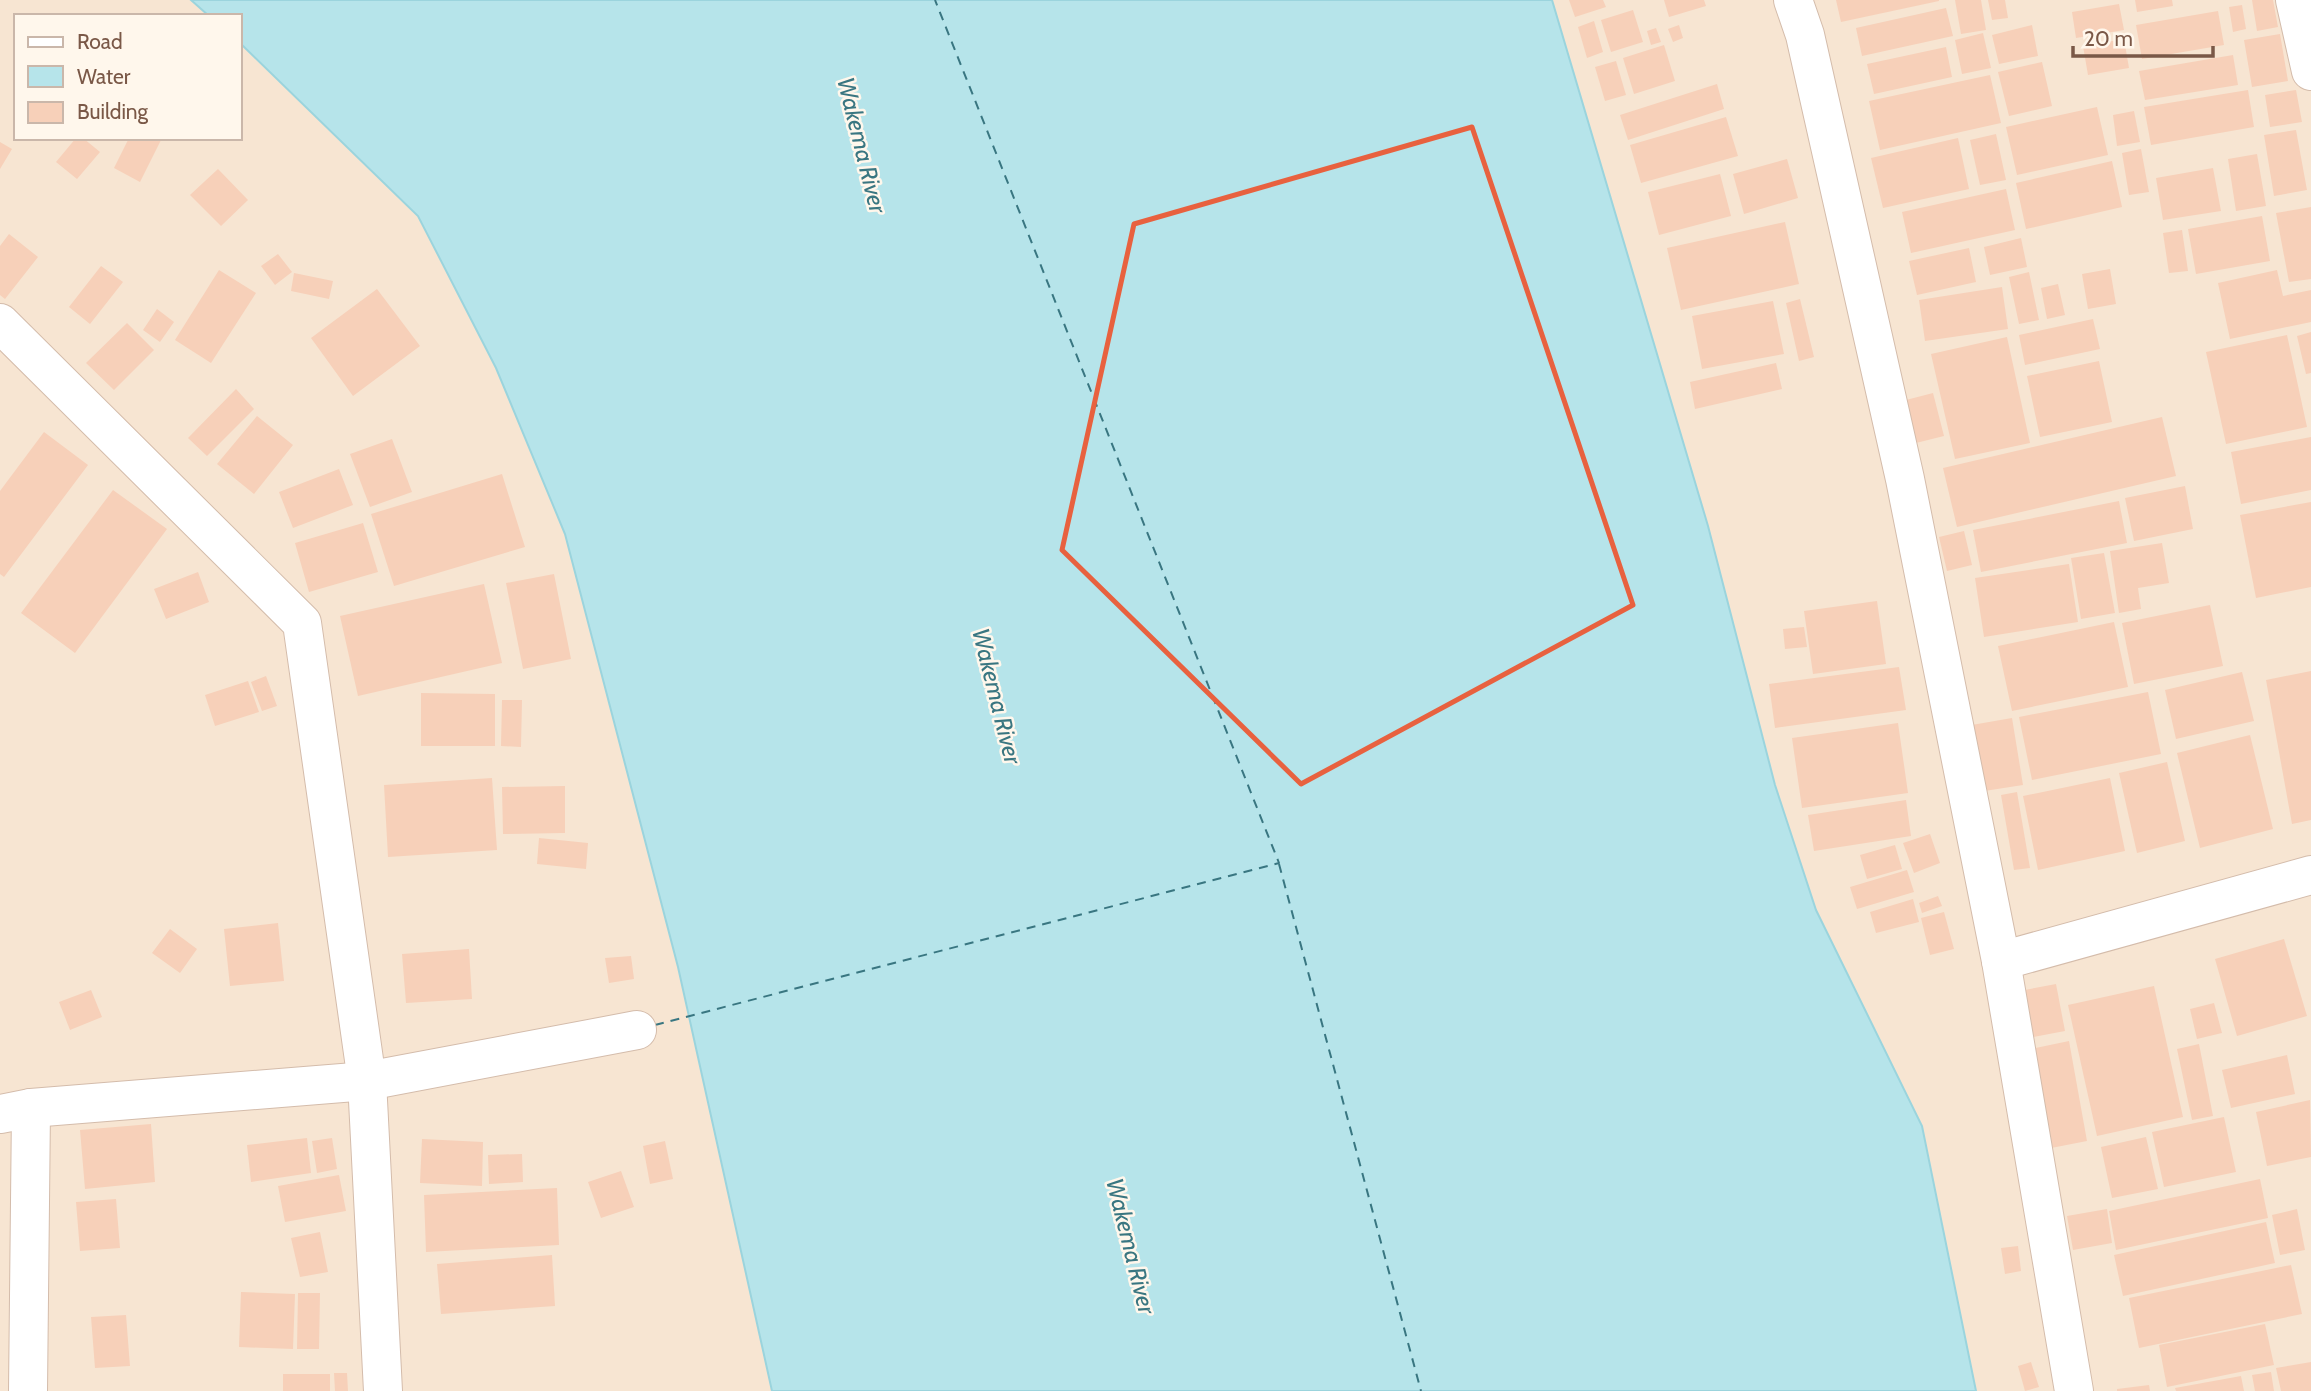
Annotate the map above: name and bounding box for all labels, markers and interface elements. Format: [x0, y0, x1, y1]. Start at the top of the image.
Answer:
legend [14, 14, 242, 140]
scale bar [2073, 14, 2213, 58]
text: 20 m [2084, 26, 2133, 51]
text: Road [77, 29, 123, 54]
text: Water [77, 64, 131, 89]
water label: Wakema River [831, 74, 893, 217]
text: Building [77, 99, 149, 124]
water label: Wakema River [966, 625, 1028, 768]
water label: Wakema River [1100, 1175, 1162, 1318]

